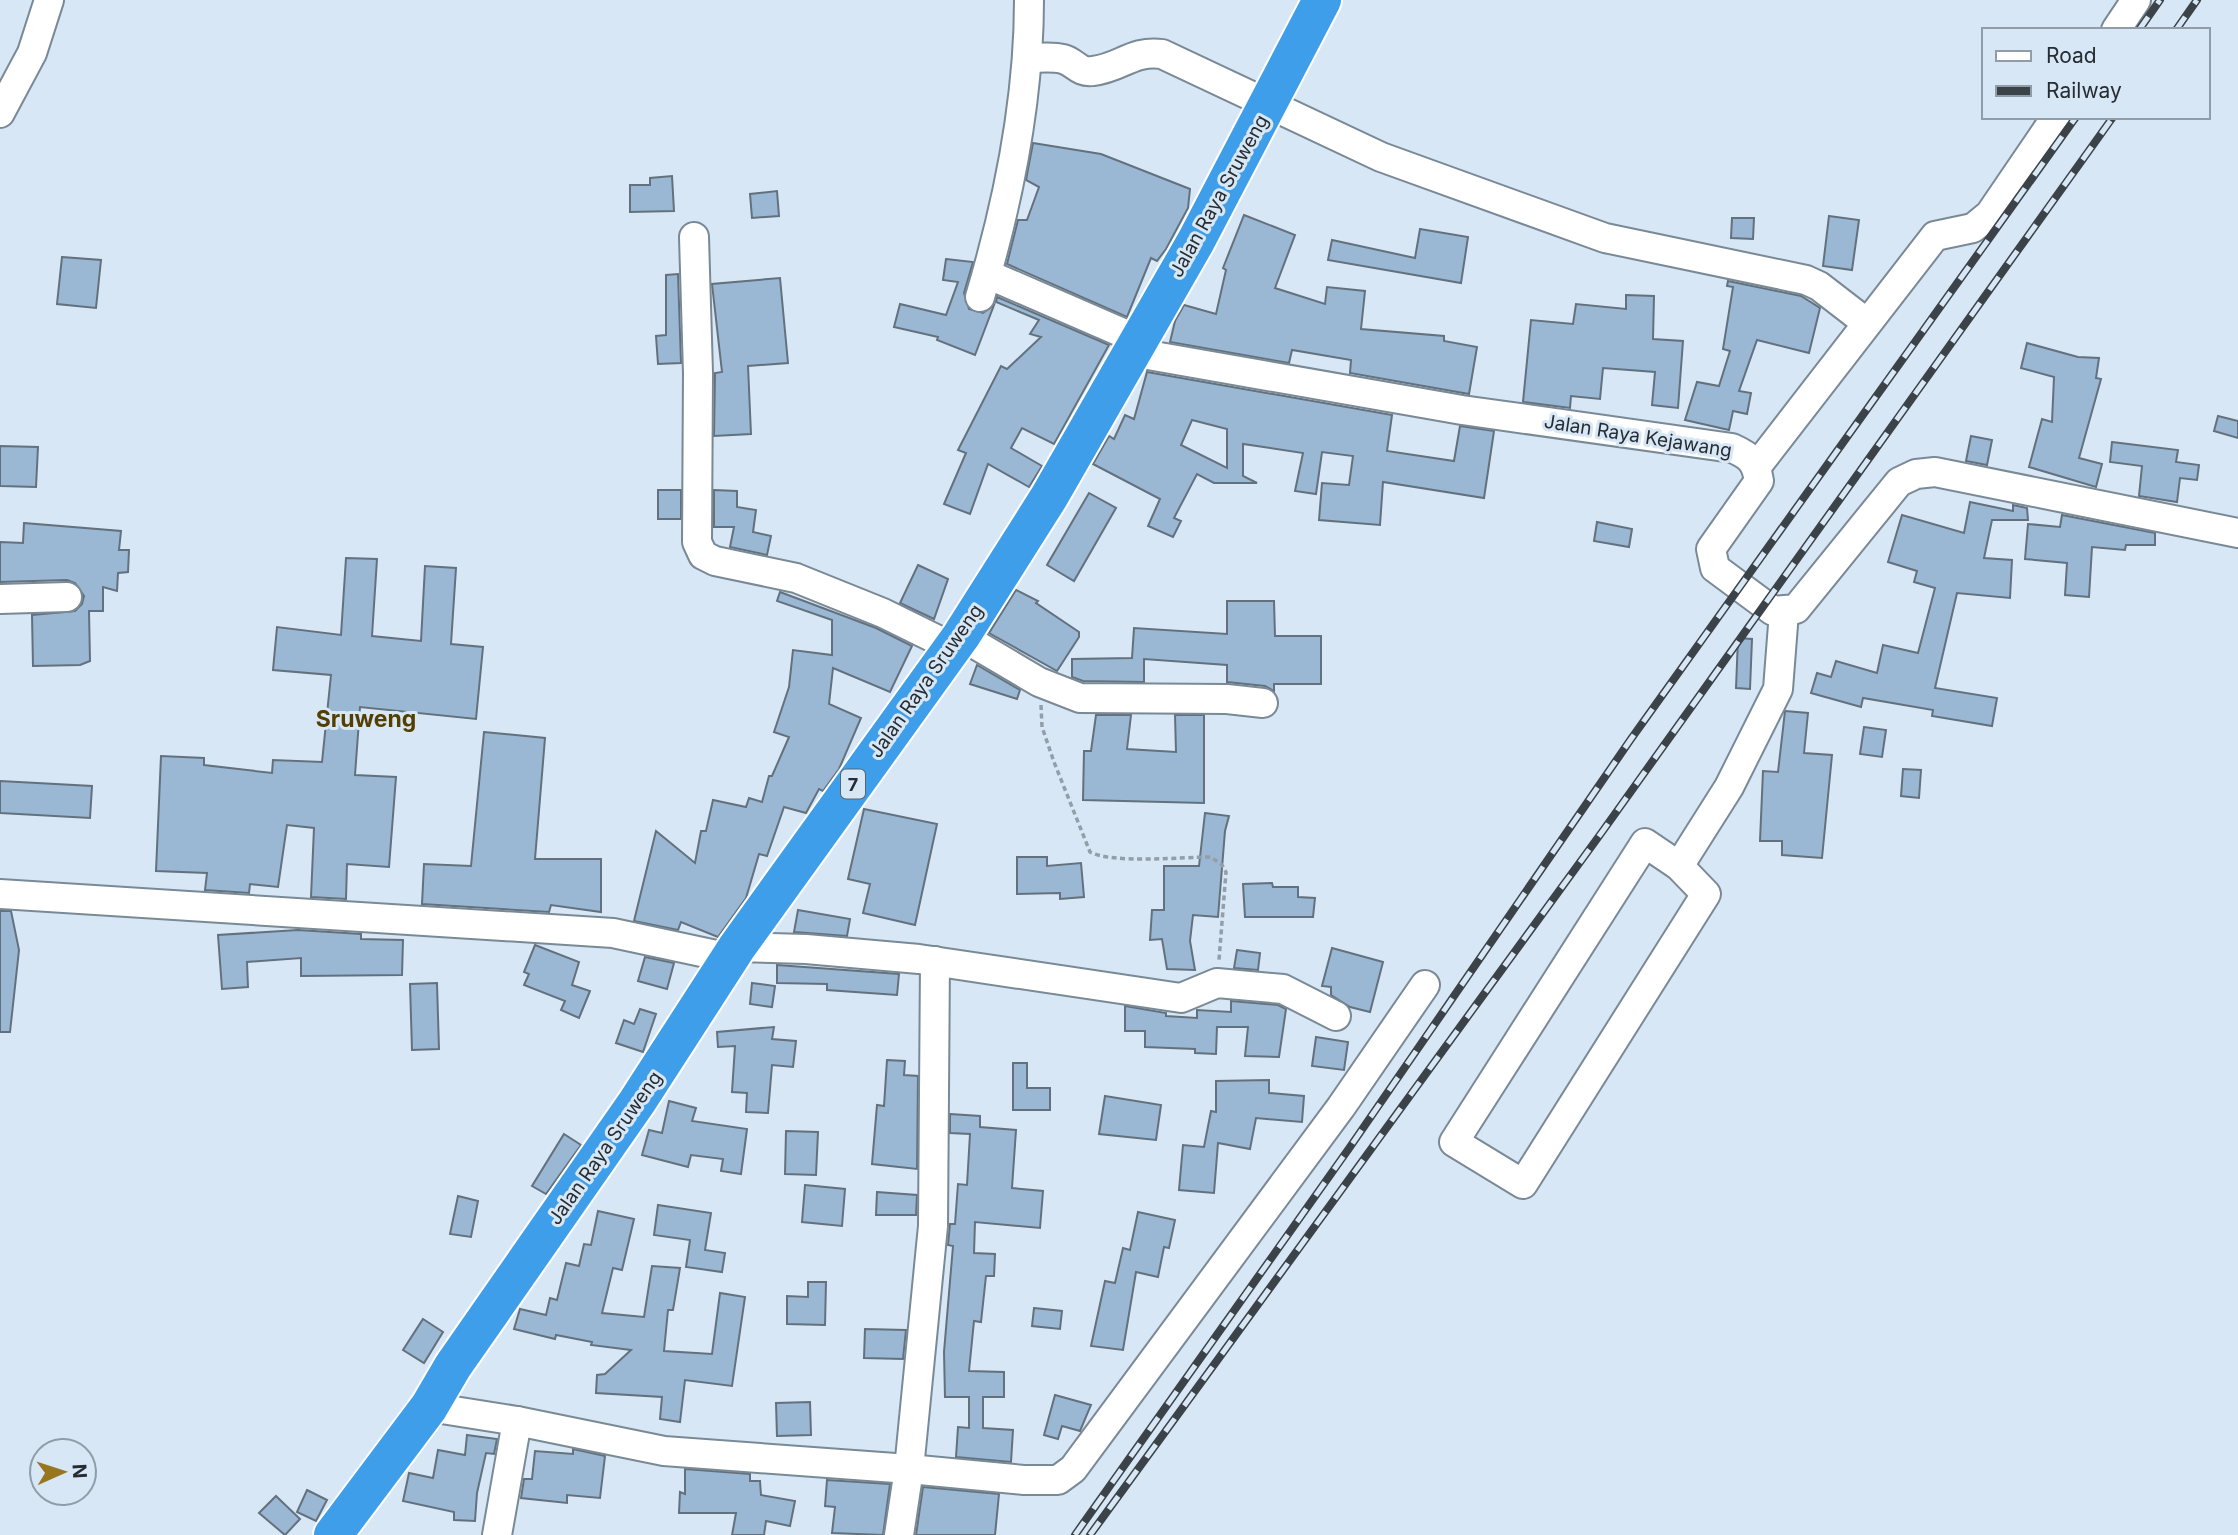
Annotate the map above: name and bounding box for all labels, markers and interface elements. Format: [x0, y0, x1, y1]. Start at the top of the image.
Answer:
legend [1982, 28, 2210, 119]
text: Road [2046, 43, 2097, 68]
text: Railway [2046, 78, 2122, 103]
street label: Jalan Raya Sruweng [1165, 111, 1273, 281]
street label: Jalan Raya Kejawang [1542, 410, 1734, 462]
street label: Jalan Raya Sruweng [864, 600, 988, 762]
district label: Sruweng [316, 705, 416, 733]
road number: 7 [841, 770, 865, 798]
street label: Jalan Raya Sruweng [543, 1067, 667, 1229]
north arrow [28, 1437, 98, 1507]
text: N [68, 1463, 91, 1479]

